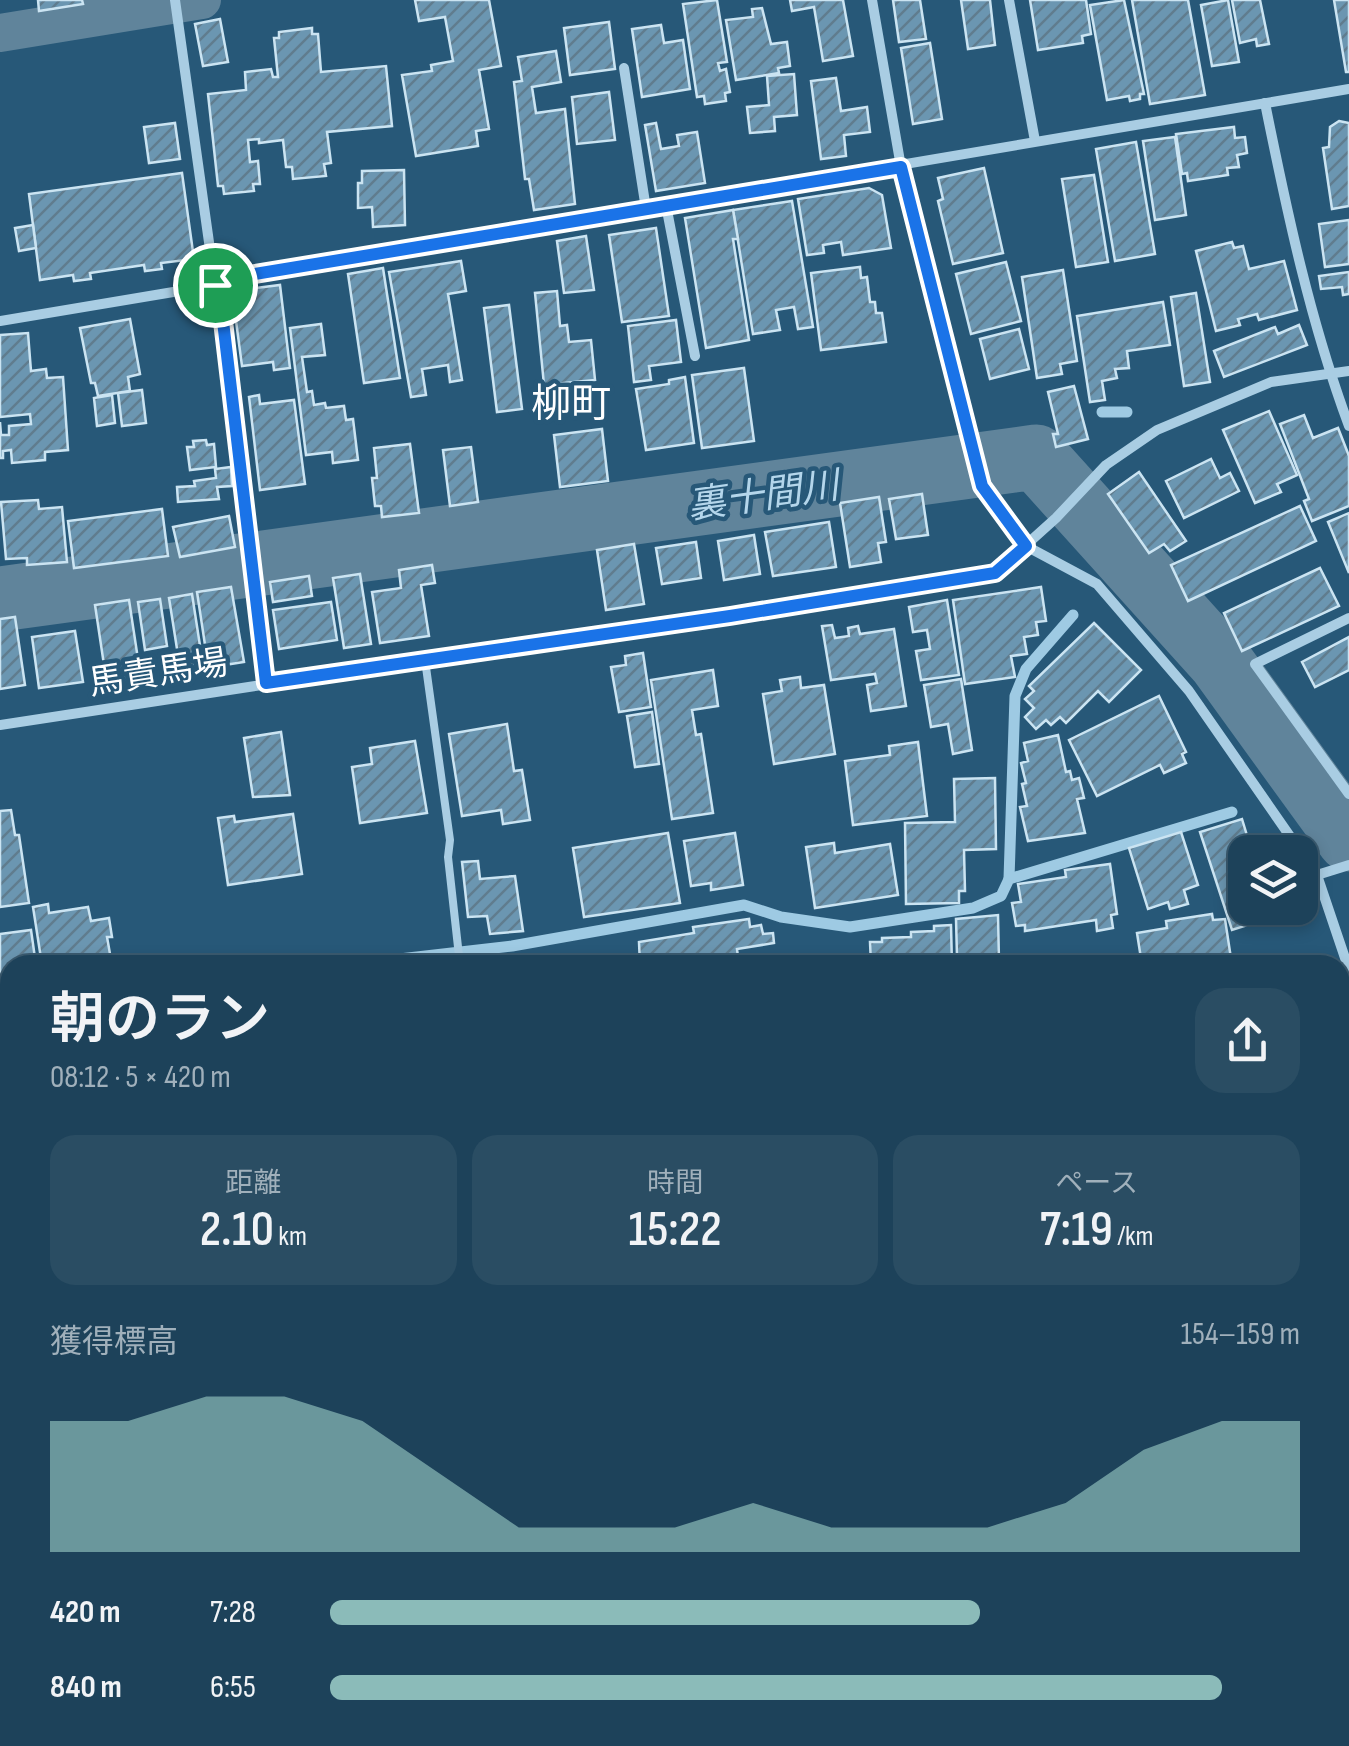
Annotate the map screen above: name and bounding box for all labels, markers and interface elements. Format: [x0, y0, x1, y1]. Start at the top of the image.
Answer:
pin [173, 243, 258, 328]
icon: arrive [188, 258, 243, 313]
district label: 柳町 [531, 381, 611, 429]
water label: 裏十間川 [685, 463, 846, 529]
street label: 馬責馬場 [86, 641, 231, 706]
map controls [1228, 835, 1318, 925]
button: layers [1228, 835, 1318, 925]
text: 朝のラン [50, 987, 270, 1054]
button: share [1195, 988, 1300, 1093]
text: 08:12 · 5 × 420 m [50, 1058, 231, 1097]
text: 距離 [225, 1167, 281, 1200]
text: 時間 [647, 1167, 703, 1200]
text: ペース [1055, 1167, 1138, 1200]
text: 2.10 [200, 1200, 274, 1260]
text: 15:22 [628, 1200, 722, 1260]
text: 7:19 [1040, 1200, 1113, 1260]
text: km [274, 1220, 307, 1253]
text: /km [1113, 1220, 1154, 1253]
text: 154–159 m [1181, 1315, 1300, 1354]
text: 獲得標高 [50, 1323, 178, 1362]
text: 420 m [50, 1593, 120, 1632]
text: 7:28 [210, 1593, 256, 1632]
text: 840 m [50, 1668, 122, 1707]
text: 6:55 [210, 1668, 256, 1707]

